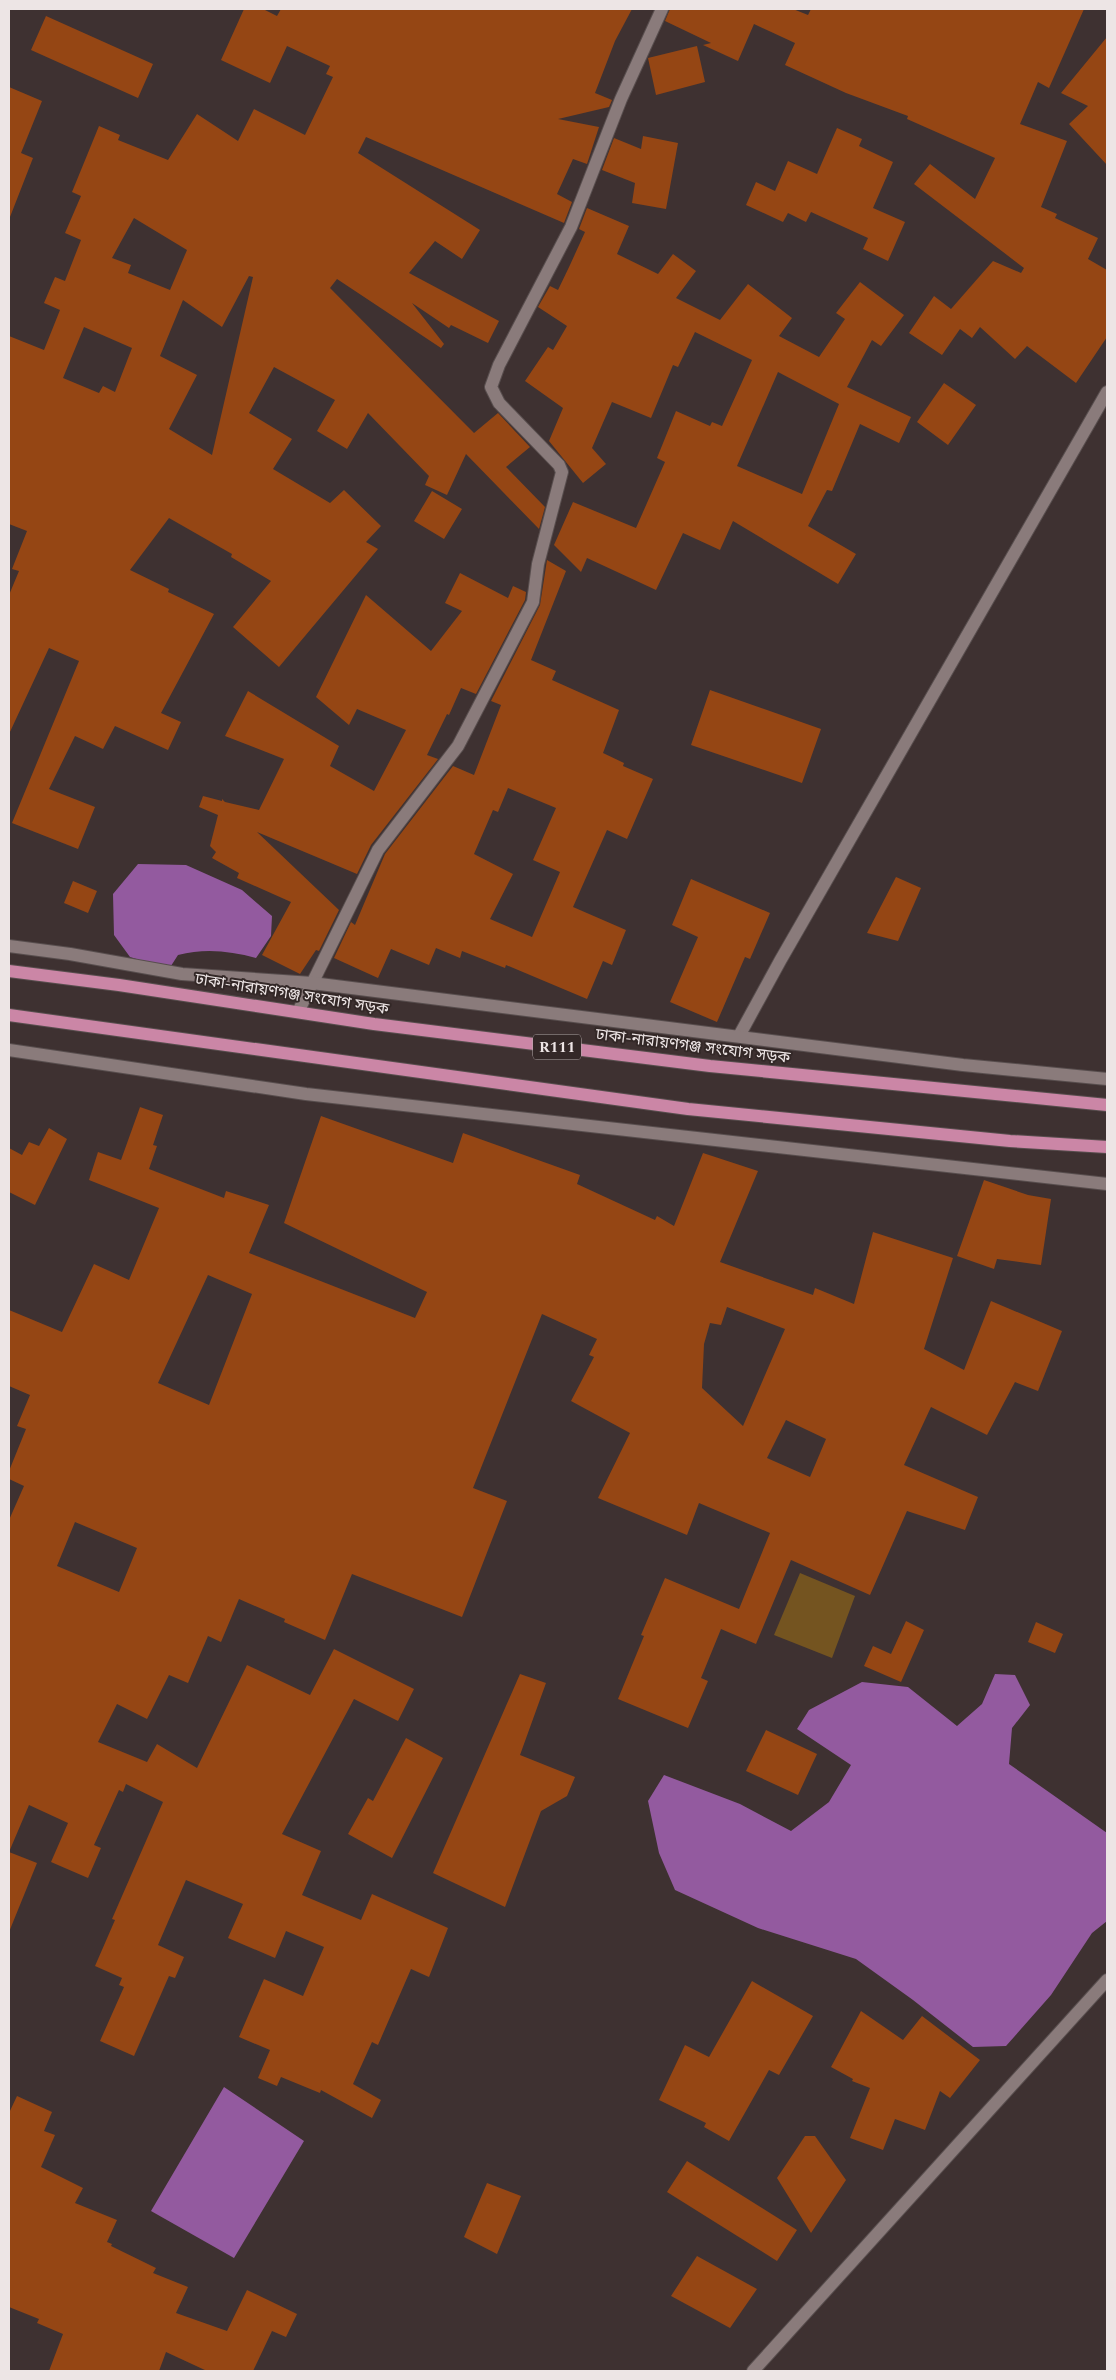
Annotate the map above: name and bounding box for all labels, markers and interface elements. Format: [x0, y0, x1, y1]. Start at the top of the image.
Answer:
street label: ঢাকা-নারায়ণগঞ্জ সংযোগ সড়ক [192, 967, 392, 1021]
street label: ঢাকা-নারায়ণগঞ্জ সংযোগ সড়ক [593, 1022, 793, 1070]
road number: R111 [533, 1034, 581, 1060]

